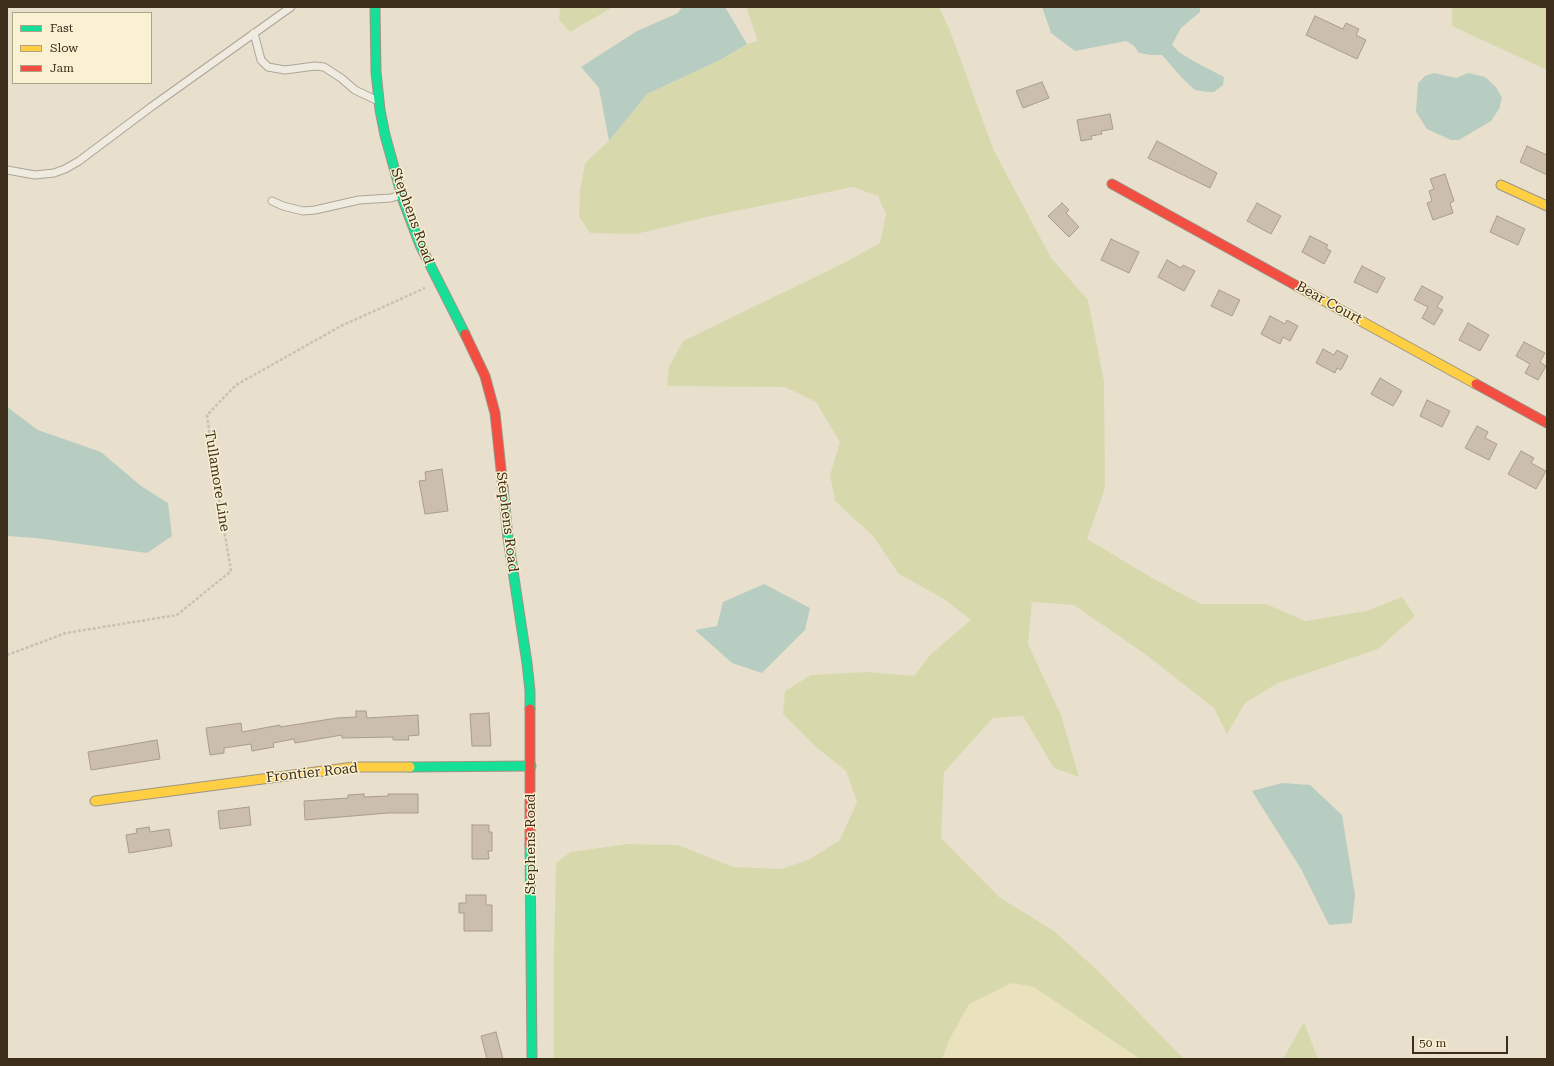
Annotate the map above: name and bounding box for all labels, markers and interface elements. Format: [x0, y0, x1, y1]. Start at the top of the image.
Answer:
legend [12, 12, 152, 84]
text: Fast [50, 21, 73, 35]
text: Slow [50, 41, 78, 55]
text: Jam [50, 61, 74, 75]
street label: Stephens Road [387, 166, 437, 266]
street label: Bear Court [1293, 278, 1365, 328]
street label: Tullamore Line [201, 429, 233, 533]
street label: Stephens Road [493, 471, 521, 573]
street label: Frontier Road [265, 760, 359, 786]
street label: Stephens Road [523, 794, 539, 894]
scale bar [1414, 1028, 1510, 1054]
text: 50 m [1419, 1036, 1446, 1050]

